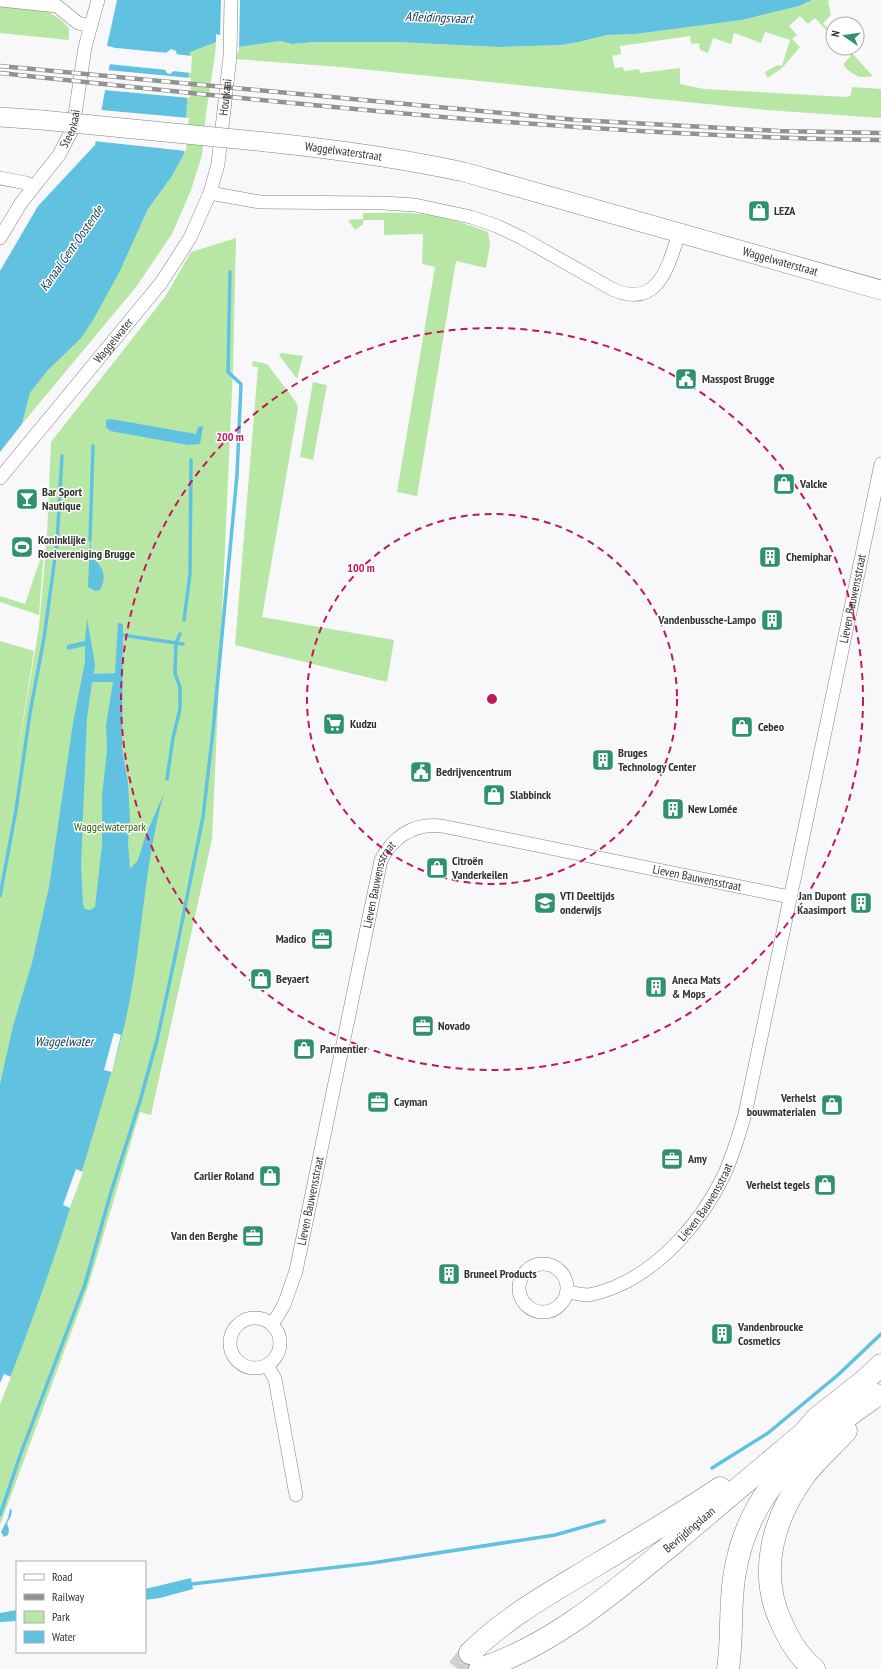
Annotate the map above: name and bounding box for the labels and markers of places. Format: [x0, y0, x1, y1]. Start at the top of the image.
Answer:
shop icon: LEZA [746, 198, 772, 224]
place label: LEZA [774, 203, 796, 218]
public building icon: Masspost Brugge [673, 366, 699, 392]
place label: Masspost Brugge [702, 371, 775, 386]
shop icon: Valcke [771, 471, 797, 497]
place label: Valcke [799, 476, 828, 491]
place label: Bar Sport Nautique [42, 484, 83, 513]
bar icon: Bar Sport Nautique [14, 486, 40, 512]
place label: Koninklijke Roeivereniging Brugge [38, 532, 135, 561]
sports icon: Koninklijke Roeivereniging Brugge [9, 534, 35, 560]
building icon: Chemiphar [757, 544, 783, 570]
place label: Chemiphar [786, 549, 832, 564]
building icon: Vandenbussche-Lampo [759, 607, 785, 633]
place label: Vandenbussche-Lampo [657, 612, 757, 627]
centre of rings [485, 692, 499, 706]
supermarket icon: Kudzu [321, 711, 347, 737]
shop icon: Cebeo [729, 714, 755, 740]
place label: Kudzu [350, 716, 377, 731]
place label: Cebeo [758, 719, 785, 734]
place label: Bruges Technology Center [618, 745, 696, 774]
building icon: Bruges Technology Center [590, 747, 616, 773]
public building icon: Bedrijvencentrum [408, 759, 434, 785]
place label: Bedrijvencentrum [436, 764, 511, 779]
shop icon: Slabbinck [481, 782, 507, 808]
place label: Slabbinck [510, 787, 551, 802]
building icon: New Lomée [660, 796, 686, 822]
place label: New Lomée [688, 801, 737, 816]
place label: Citroën Vanderkeilen [451, 853, 508, 882]
shop icon: Citroën Vanderkeilen [424, 855, 450, 881]
place label: VTI Deeltijds onderwijs [559, 888, 615, 917]
place label: Jan Dupont Kaasimport [797, 888, 847, 917]
school or university icon: VTI Deeltijds onderwijs [532, 890, 558, 916]
building icon: Jan Dupont Kaasimport [848, 890, 874, 916]
office icon: Madico [309, 926, 335, 952]
place label: Madico [276, 931, 307, 946]
shop icon: Beyaert [248, 966, 274, 992]
place label: Beyaert [276, 971, 310, 986]
place label: Aneca Mats & Mops [671, 972, 721, 1001]
building icon: Aneca Mats & Mops [643, 974, 669, 1000]
office icon: Novado [410, 1013, 436, 1039]
place label: Novado [438, 1018, 471, 1033]
shop icon: Parmentier [291, 1036, 317, 1062]
place label: Parmentier [320, 1041, 368, 1056]
office icon: Cayman [365, 1089, 391, 1115]
place label: Verhelst bouwmaterialen [747, 1090, 816, 1119]
shop icon: Verhelst bouwmaterialen [819, 1092, 845, 1118]
place label: Cayman [394, 1094, 427, 1109]
office icon: Amy [659, 1146, 685, 1172]
place label: Amy [687, 1151, 707, 1166]
shop icon: Carlier Roland [257, 1163, 283, 1189]
place label: Carlier Roland [194, 1168, 254, 1183]
shop icon: Verhelst tegels [812, 1172, 838, 1198]
place label: Verhelst tegels [745, 1177, 810, 1192]
office icon: Van den Berghe [240, 1223, 266, 1249]
place label: Van den Berghe [170, 1228, 238, 1243]
building icon: Bruneel Products [436, 1261, 462, 1287]
place label: Bruneel Products [464, 1266, 537, 1281]
place label: Vandenbroucke Cosmetics [737, 1319, 803, 1348]
building icon: Vandenbroucke Cosmetics [709, 1321, 735, 1347]

